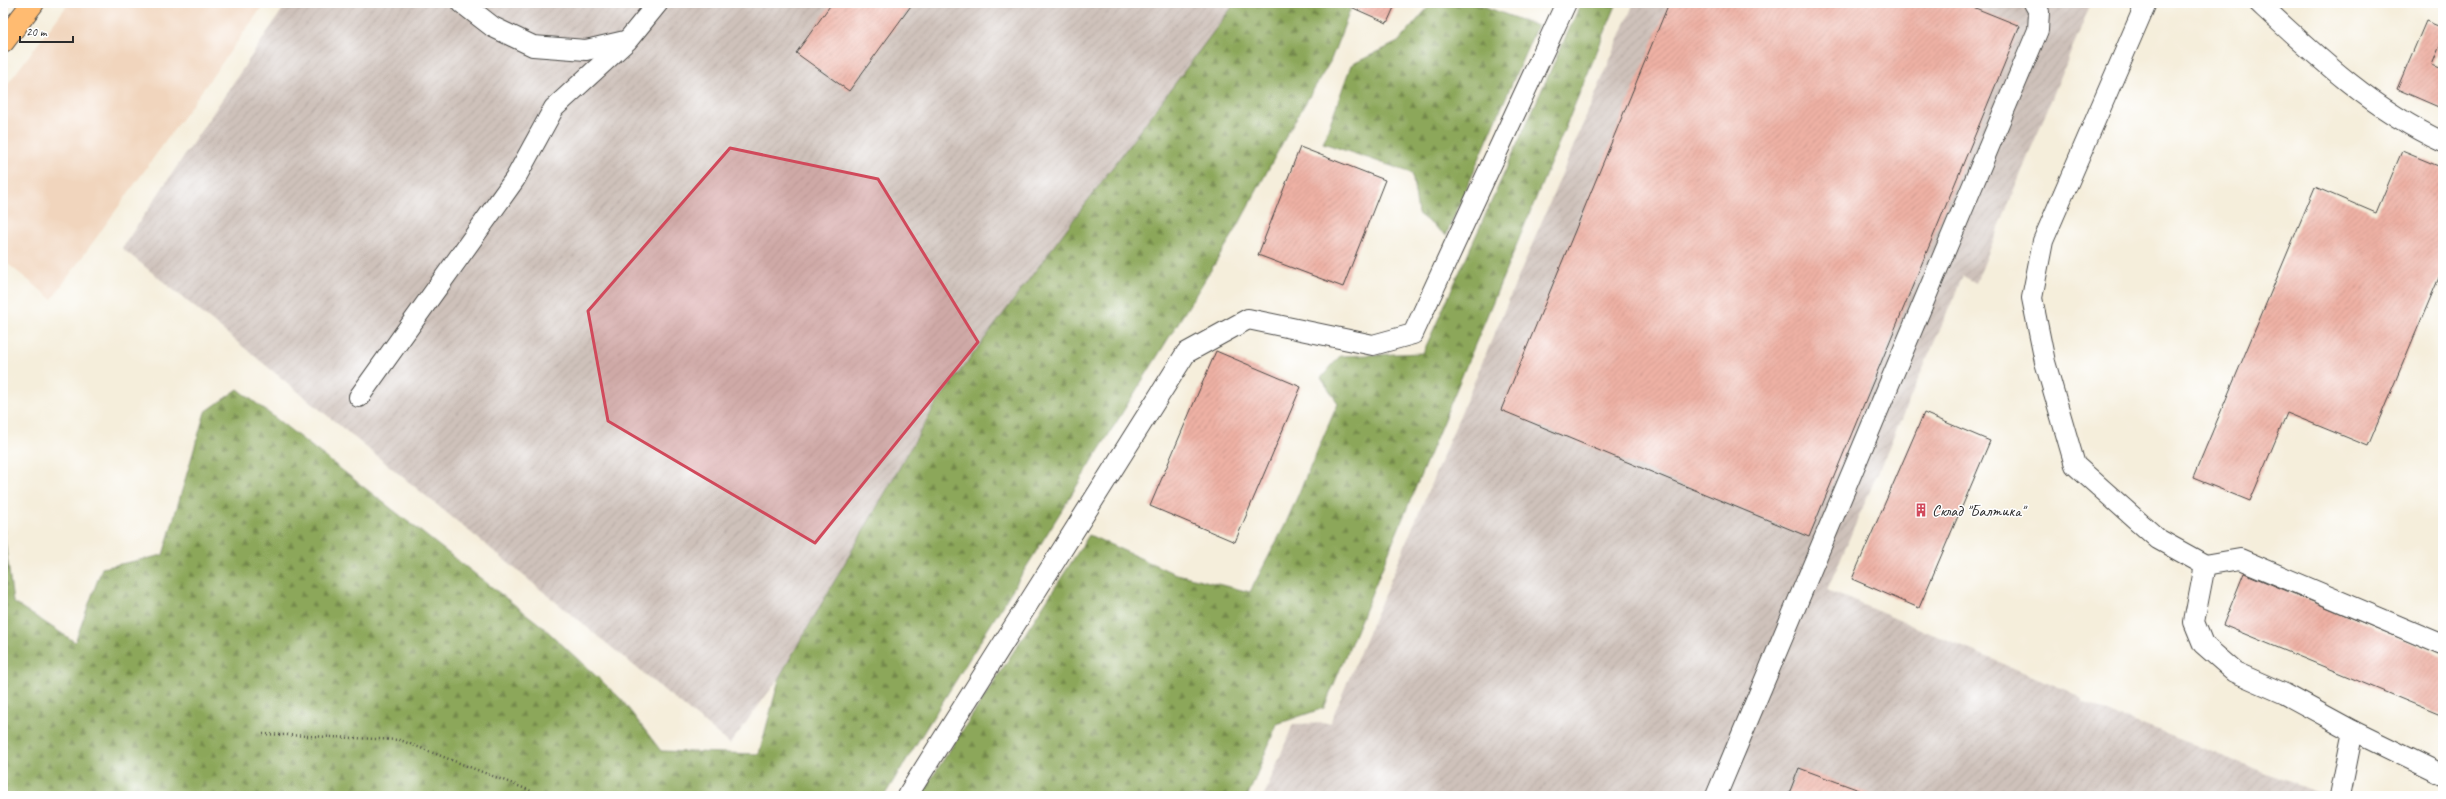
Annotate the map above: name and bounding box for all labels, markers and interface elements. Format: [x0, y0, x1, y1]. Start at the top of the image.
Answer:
scale bar [20, 18, 73, 44]
text: 20 m [26, 24, 48, 40]
place label: Склад "Балтика" [1932, 501, 2028, 521]
building icon: Склад "Балтика" [1913, 502, 1929, 518]

